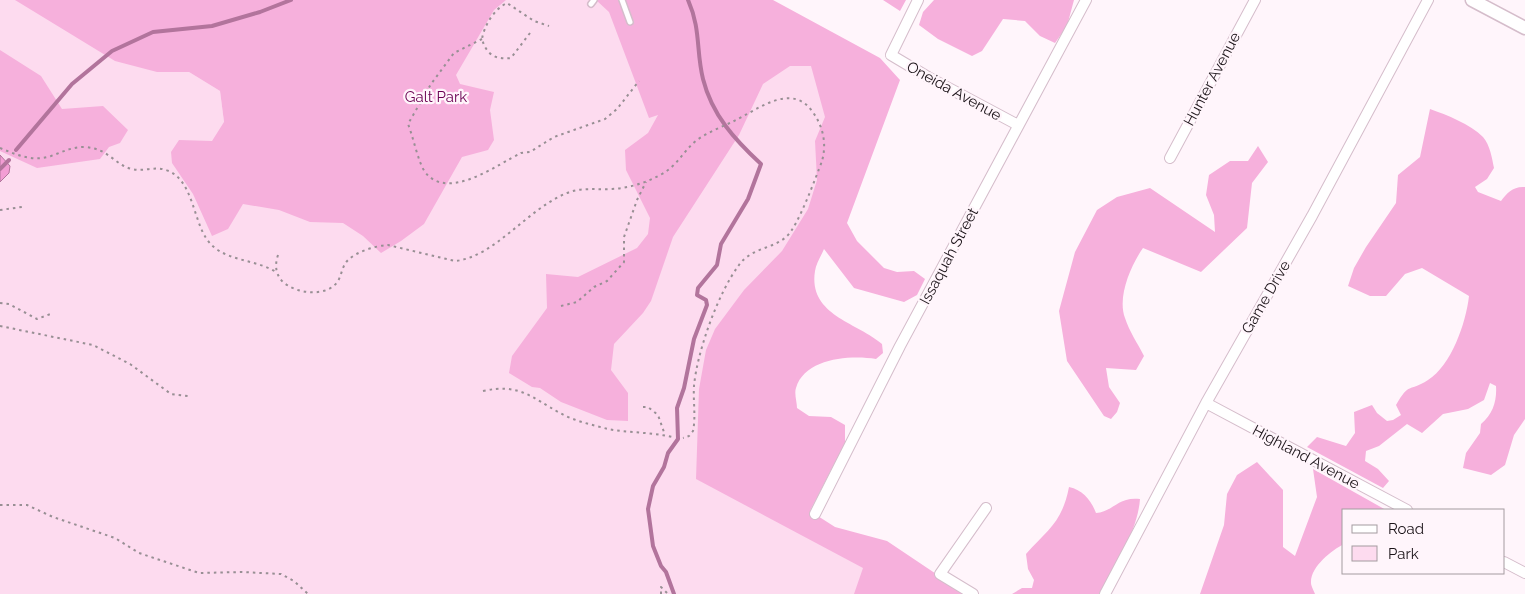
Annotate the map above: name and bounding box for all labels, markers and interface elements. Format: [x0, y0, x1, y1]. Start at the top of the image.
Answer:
street label: Hunter Avenue [1180, 29, 1244, 129]
street label: Oneida Avenue [903, 58, 1005, 125]
park label: Galt Park [405, 88, 467, 106]
street label: Issaquah Street [916, 205, 982, 307]
street label: Game Drive [1238, 257, 1294, 337]
street label: Highland Avenue [1249, 421, 1363, 493]
legend [1342, 509, 1505, 574]
text: Road [1388, 520, 1424, 538]
text: Park [1388, 545, 1419, 563]

